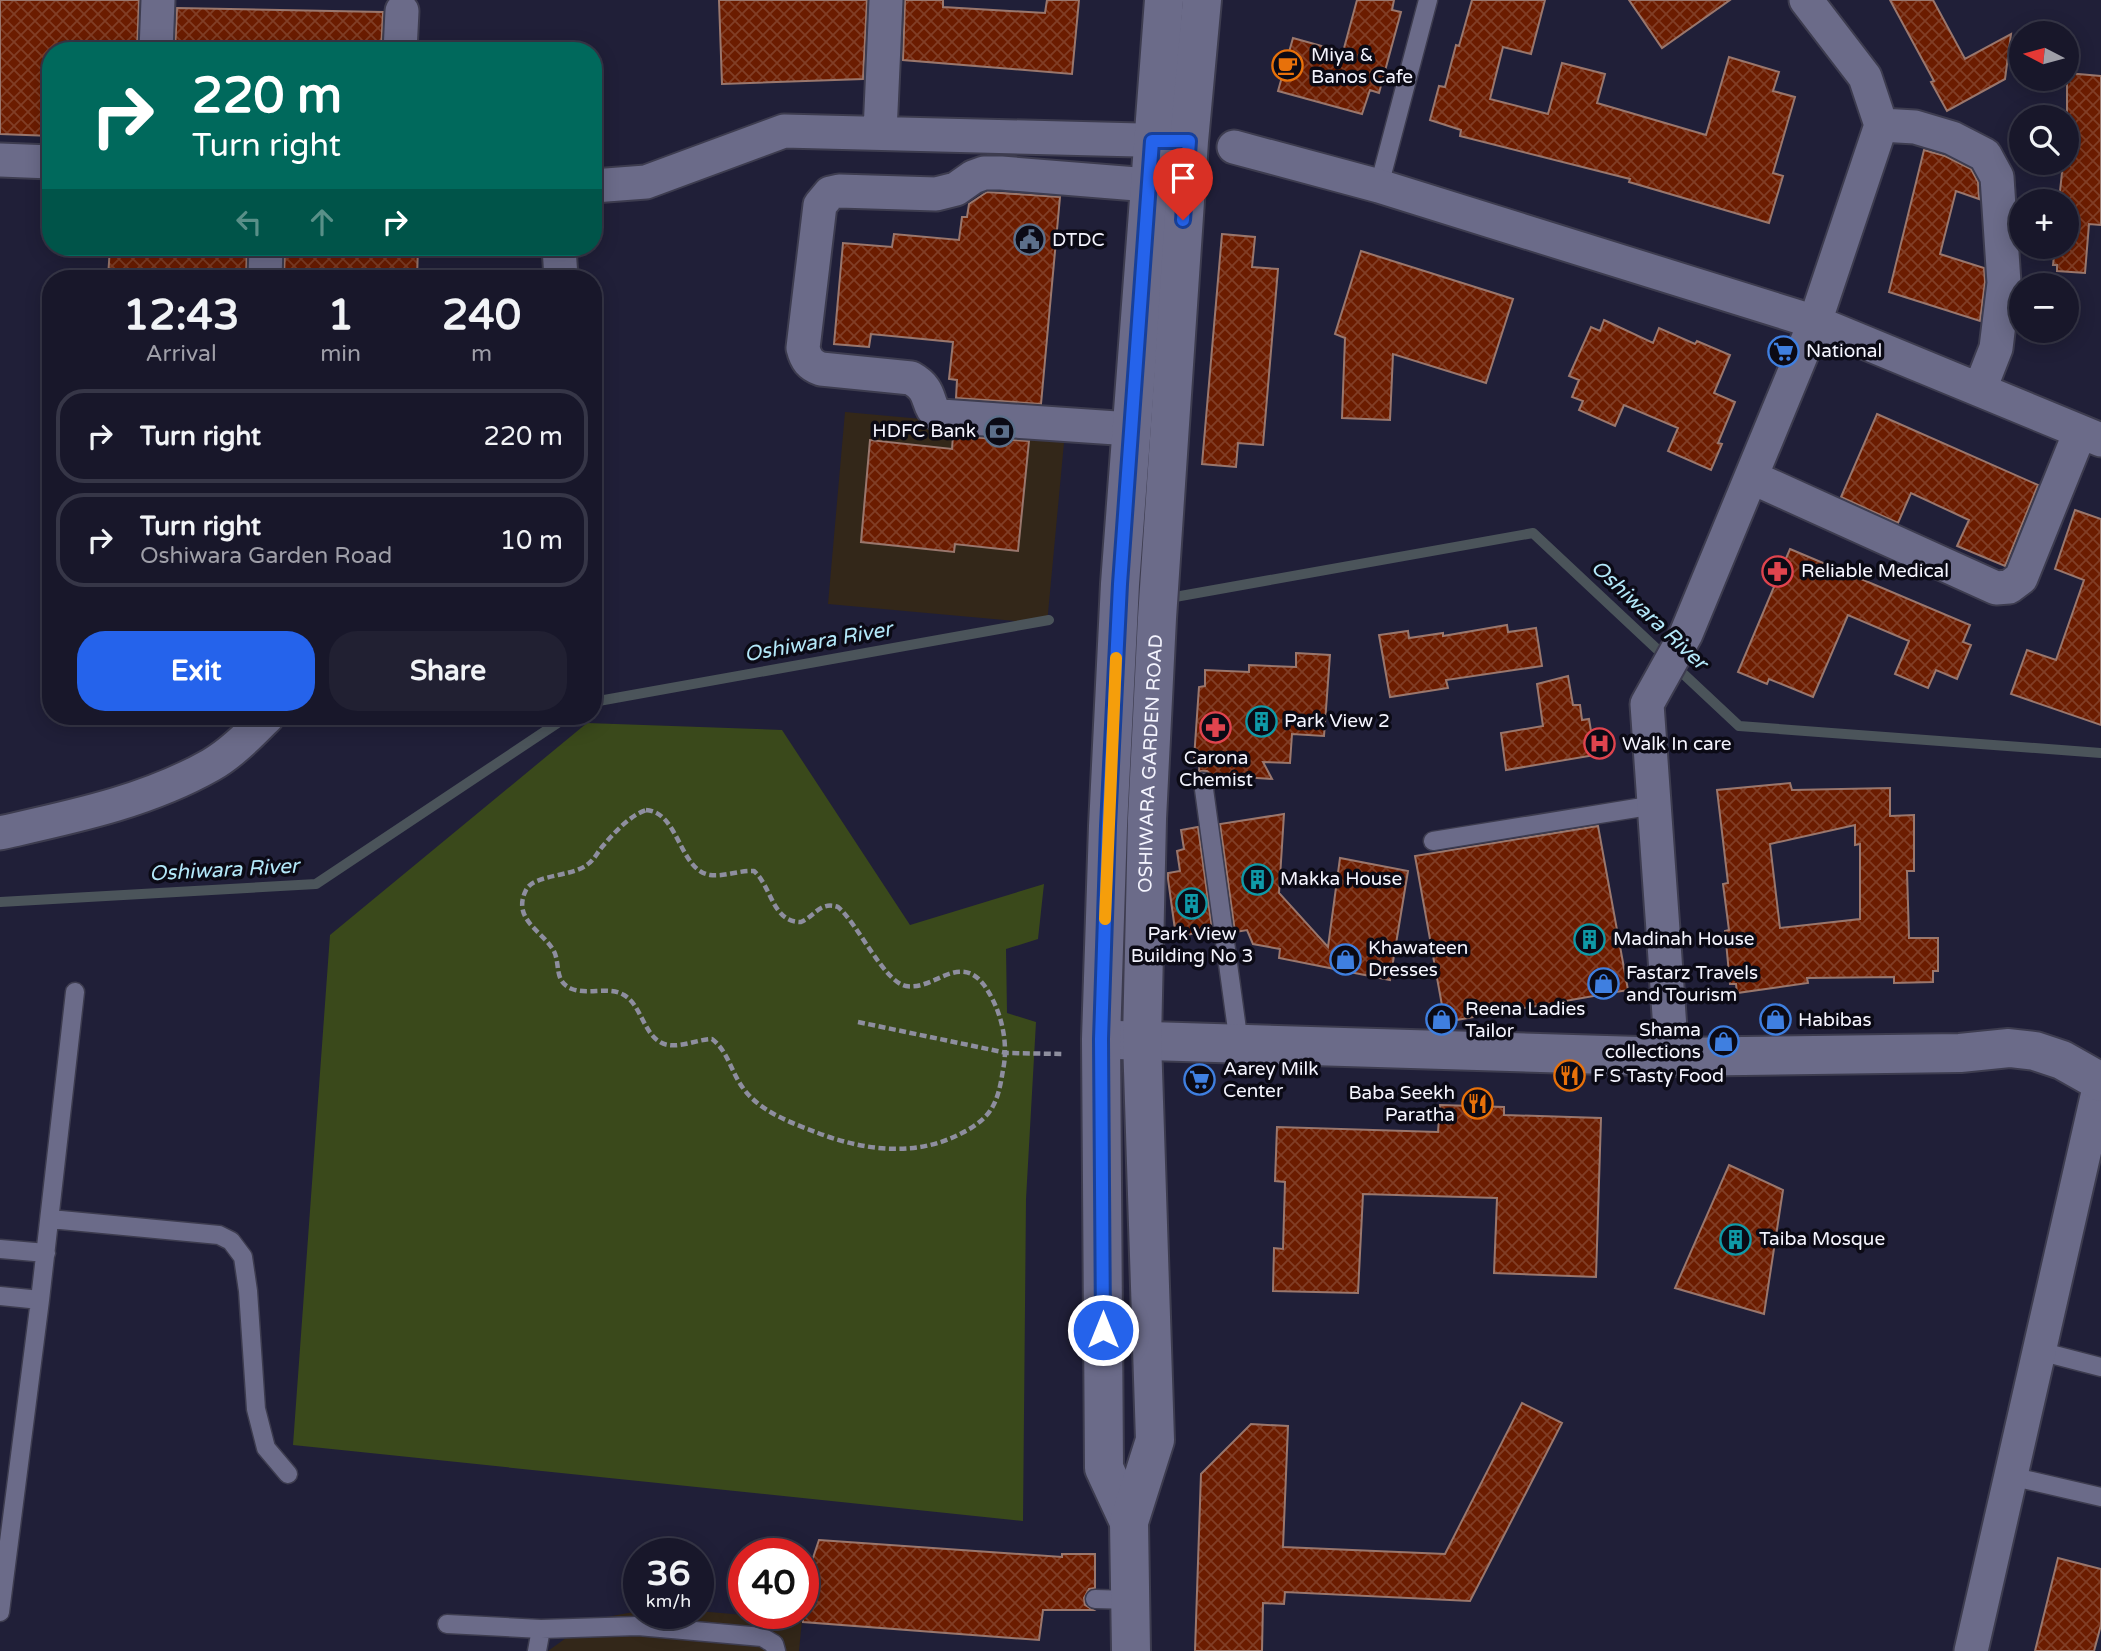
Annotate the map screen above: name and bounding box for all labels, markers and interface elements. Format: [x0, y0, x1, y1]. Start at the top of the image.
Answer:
north arrow [2009, 21, 2079, 91]
map controls [2009, 21, 2079, 343]
place label: Miya & Banos Cafe [1311, 44, 1413, 88]
cafe icon: Miya & Banos Cafe [1271, 49, 1305, 83]
text: 220 m [192, 67, 342, 126]
icon: right [77, 70, 168, 161]
button: search [2009, 105, 2079, 175]
text: Turn right [192, 127, 341, 165]
pin [1153, 148, 1213, 220]
icon: arrive [1164, 159, 1202, 197]
button: + [2009, 189, 2079, 259]
icon: left [230, 203, 268, 241]
icon: ahead [303, 203, 341, 241]
icon: right [376, 203, 414, 241]
public building icon: DTDC [1012, 223, 1046, 257]
place label: DTDC [1052, 229, 1105, 251]
button: − [2009, 273, 2079, 343]
text: 12:43 [123, 290, 239, 341]
text: 1 [327, 290, 354, 341]
text: 240 [442, 290, 521, 341]
supermarket icon: National [1766, 334, 1800, 368]
text: Arrival [146, 340, 217, 368]
text: min [320, 340, 361, 368]
text: m [471, 340, 492, 368]
place label: National [1806, 340, 1882, 362]
bank icon: HDFC Bank [982, 414, 1016, 448]
icon: right [81, 417, 119, 455]
place label: HDFC Bank [872, 420, 976, 442]
text: Turn right [140, 421, 261, 452]
text: 220 m [483, 421, 563, 452]
text: Turn right [140, 511, 261, 542]
icon: right [81, 521, 119, 559]
text: 10 m [500, 525, 563, 556]
text: Oshiwara Garden Road [140, 542, 392, 570]
pharmacy icon: Reliable Medical [1761, 554, 1795, 588]
water label: Oshiwara River [1586, 555, 1714, 677]
place label: Reliable Medical [1801, 560, 1949, 582]
water label: Oshiwara River [742, 616, 897, 667]
button: Exit [77, 631, 315, 711]
button: Share [329, 631, 567, 711]
street label: OSHIWARA GARDEN ROAD [1134, 634, 1167, 893]
building icon: Park View 2 [1244, 704, 1278, 738]
pharmacy icon: Carona Chemist [1199, 710, 1233, 744]
place label: Park View 2 [1284, 710, 1390, 732]
hospital icon: Walk In care [1582, 727, 1616, 761]
place label: Walk In care [1622, 733, 1731, 755]
place label: Carona Chemist [1179, 747, 1253, 791]
water label: Oshiwara River [149, 853, 302, 886]
building icon: Makka House [1240, 862, 1274, 896]
place label: Makka House [1280, 868, 1402, 890]
building icon: Park View Building No 3 [1175, 886, 1209, 920]
building icon: Madinah House [1573, 922, 1607, 956]
place label: Park View Building No 3 [1131, 923, 1253, 967]
place label: Madinah House [1613, 928, 1755, 950]
place label: Khawateen Dresses [1368, 937, 1468, 981]
shop icon: Khawateen Dresses [1328, 942, 1362, 976]
place label: Fastarz Travels and Tourism [1626, 962, 1758, 1006]
shop icon: Fastarz Travels and Tourism [1586, 967, 1620, 1001]
place label: Reena Ladies Tailor [1465, 998, 1585, 1042]
shop icon: Reena Ladies Tailor [1425, 1003, 1459, 1037]
shop icon: Habibas [1758, 1003, 1792, 1037]
place label: Habibas [1798, 1009, 1872, 1031]
place label: Shama collections [1605, 1019, 1701, 1063]
shop icon: Shama collections [1707, 1024, 1741, 1058]
place label: Aarey Milk Center [1223, 1058, 1319, 1102]
restaurant icon: F S Tasty Food [1553, 1059, 1587, 1093]
supermarket icon: Aarey Milk Center [1183, 1063, 1217, 1097]
place label: F S Tasty Food [1593, 1065, 1724, 1087]
place label: Baba Seekh Paratha [1348, 1082, 1455, 1126]
restaurant icon: Baba Seekh Paratha [1461, 1087, 1495, 1121]
building icon: Taiba Mosque [1719, 1222, 1753, 1256]
place label: Taiba Mosque [1759, 1228, 1885, 1250]
position arrow [1066, 1293, 1140, 1367]
speed limit sign: 40 [728, 1538, 819, 1629]
text: 36 [647, 1553, 690, 1595]
text: km/h [646, 1590, 691, 1612]

